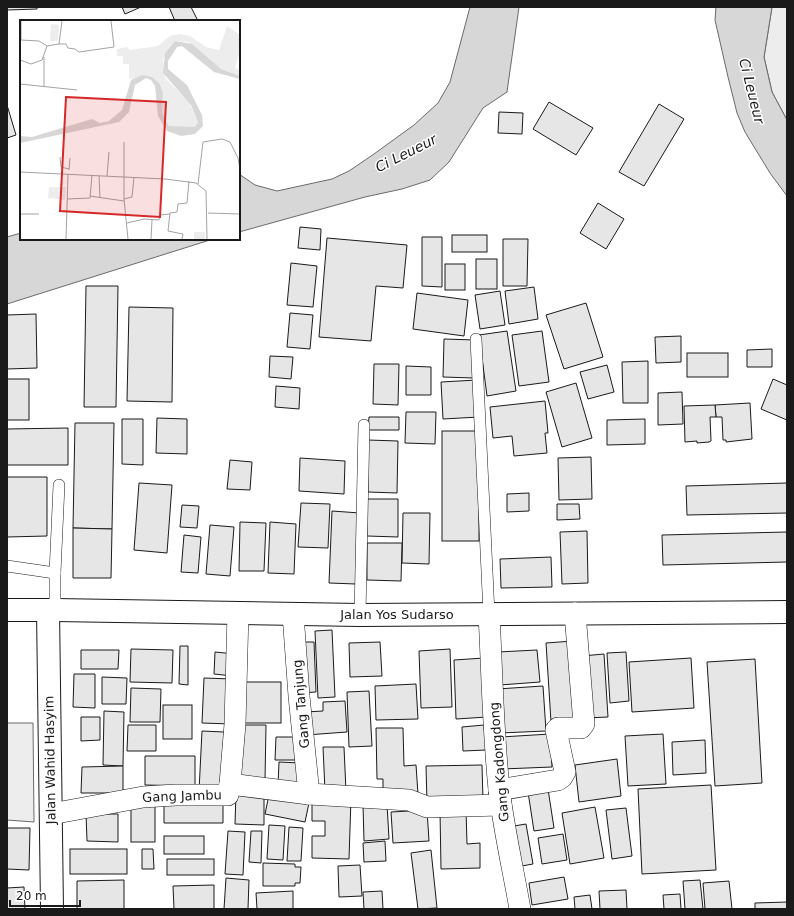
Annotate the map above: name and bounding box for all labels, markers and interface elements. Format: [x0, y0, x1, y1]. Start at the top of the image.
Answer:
inset map [20, 20, 240, 240]
water label: Ci Leueur [736, 57, 768, 126]
water label: Ci Leueur [373, 130, 440, 175]
street label: Jalan Yos Sudarso [339, 607, 454, 622]
street label: Gang Tanjung [290, 659, 312, 749]
street label: Jalan Wahid Hasyim [41, 696, 59, 825]
street label: Gang Kadongdong [486, 701, 512, 823]
street label: Gang Jambu [142, 787, 222, 805]
scale bar [10, 882, 80, 908]
text: 20 m [16, 889, 47, 903]

